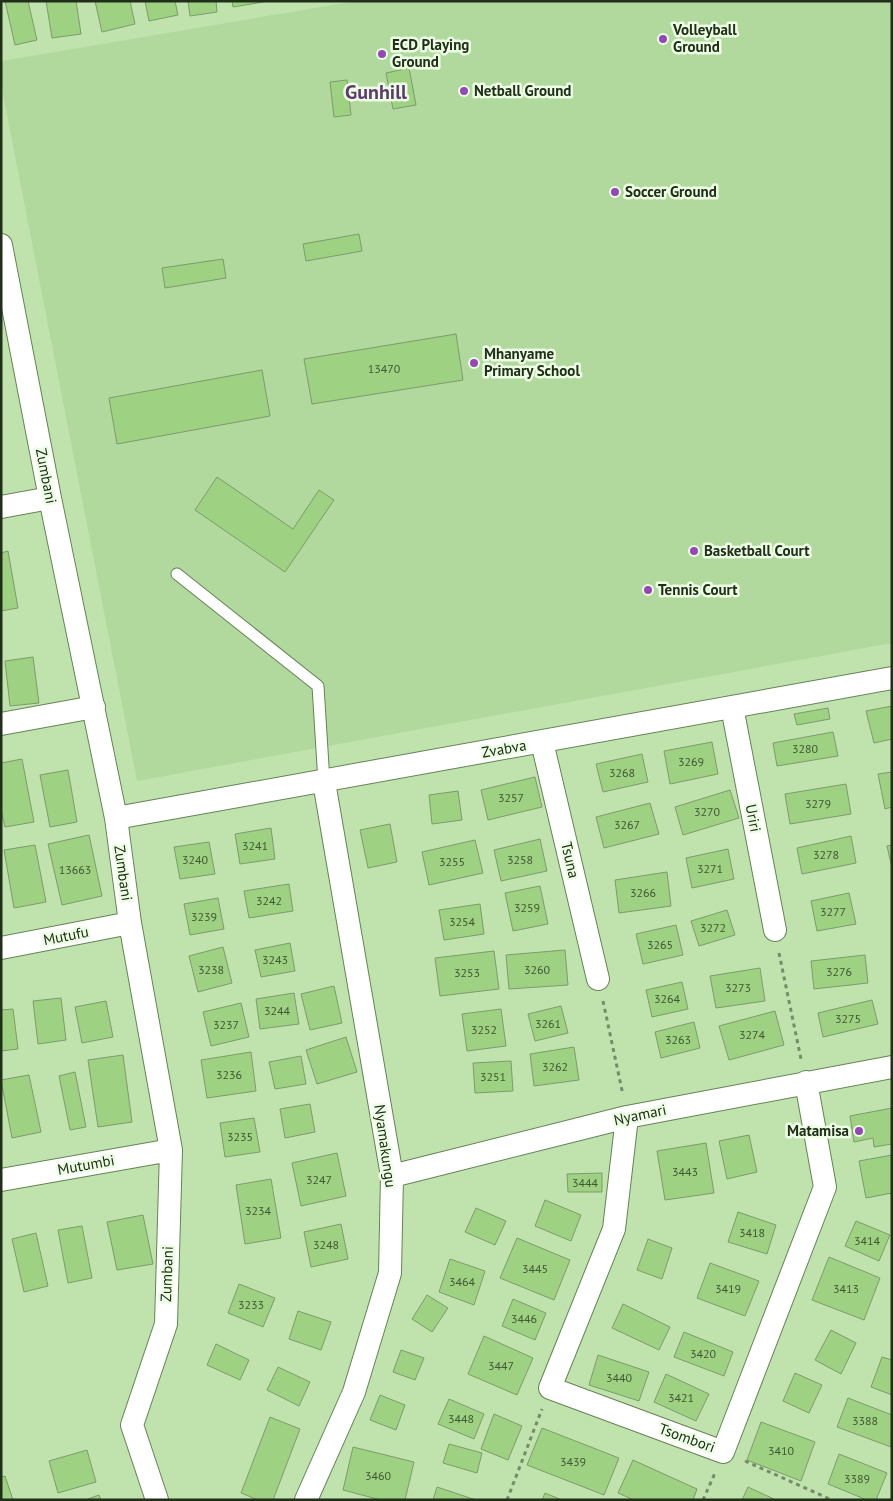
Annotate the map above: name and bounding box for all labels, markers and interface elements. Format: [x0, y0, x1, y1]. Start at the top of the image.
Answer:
place label: Volleyball Ground [672, 20, 737, 56]
marker: Volleyball Ground [657, 33, 669, 45]
place label: ECD Playing Ground [392, 35, 469, 71]
marker: ECD Playing Ground [376, 48, 388, 60]
district label: Gunhill [345, 79, 407, 105]
place label: Netball Ground [474, 81, 571, 100]
marker: Netball Ground [458, 85, 470, 97]
place label: Soccer Ground [625, 182, 717, 201]
marker: Soccer Ground [609, 186, 621, 198]
place label: Mhanyame Primary School [484, 344, 580, 380]
marker: Mhanyame Primary School [468, 357, 480, 369]
house number: 13470 [368, 361, 401, 376]
street label: Zumbani [32, 447, 61, 505]
place label: Basketball Court [704, 541, 810, 560]
marker: Basketball Court [688, 545, 700, 557]
place label: Tennis Court [658, 580, 738, 599]
marker: Tennis Court [642, 584, 654, 596]
street label: Zvabva [480, 735, 528, 762]
house number: 3280 [792, 741, 819, 756]
house number: 3269 [678, 754, 704, 769]
house number: 3268 [609, 765, 635, 780]
house number: 3257 [498, 790, 524, 805]
house number: 3279 [805, 796, 831, 811]
street label: Uriri [741, 802, 765, 833]
house number: 3270 [694, 804, 721, 819]
house number: 3267 [614, 817, 640, 832]
house number: 3241 [242, 838, 268, 853]
street label: Tsuna [557, 840, 584, 880]
street label: Zumbani [110, 844, 137, 902]
house number: 3278 [813, 847, 839, 862]
house number: 3240 [182, 852, 209, 867]
house number: 3258 [507, 852, 533, 867]
house number: 3255 [439, 854, 465, 869]
house number: 3271 [697, 861, 723, 876]
house number: 13663 [59, 862, 91, 877]
house number: 3266 [630, 885, 656, 900]
house number: 3242 [256, 893, 282, 908]
house number: 3259 [514, 900, 540, 915]
house number: 3277 [820, 904, 846, 919]
house number: 3239 [191, 909, 217, 924]
house number: 3254 [449, 914, 476, 929]
house number: 3272 [700, 920, 726, 935]
street label: Mutufu [42, 922, 90, 949]
house number: 3265 [647, 937, 673, 952]
house number: 3243 [262, 952, 288, 967]
house number: 3238 [198, 962, 224, 977]
house number: 3260 [524, 962, 551, 977]
house number: 3276 [826, 964, 852, 979]
house number: 3253 [454, 965, 480, 980]
house number: 3273 [725, 980, 751, 995]
house number: 3264 [654, 991, 681, 1006]
house number: 3244 [264, 1003, 291, 1018]
house number: 3275 [835, 1011, 861, 1026]
house number: 3261 [535, 1016, 561, 1031]
house number: 3237 [213, 1017, 239, 1032]
house number: 3252 [471, 1022, 497, 1037]
house number: 3274 [739, 1027, 766, 1042]
house number: 3263 [665, 1032, 691, 1047]
house number: 3262 [542, 1059, 568, 1074]
house number: 3236 [216, 1067, 242, 1082]
house number: 3251 [480, 1069, 506, 1084]
street label: Nyamari [612, 1100, 668, 1129]
street label: Nyamakungu [370, 1103, 401, 1189]
place label: Matamisa [787, 1121, 849, 1140]
marker: Matamisa [853, 1125, 865, 1137]
house number: 3235 [227, 1129, 253, 1144]
street label: Mutumbi [56, 1150, 116, 1179]
house number: 3443 [672, 1164, 698, 1179]
house number: 3247 [306, 1172, 332, 1187]
house number: 3444 [572, 1175, 599, 1190]
house number: 3234 [245, 1203, 272, 1218]
house number: 3418 [739, 1225, 765, 1240]
house number: 3414 [854, 1233, 881, 1248]
house number: 3248 [313, 1237, 339, 1252]
street label: Zumbani [156, 1246, 177, 1302]
house number: 3445 [522, 1261, 548, 1276]
house number: 3464 [449, 1274, 476, 1289]
house number: 3419 [715, 1281, 741, 1296]
house number: 3413 [833, 1281, 859, 1296]
house number: 3233 [238, 1297, 264, 1312]
house number: 3446 [511, 1311, 537, 1326]
house number: 3420 [690, 1346, 717, 1361]
house number: 3447 [488, 1358, 514, 1373]
house number: 3440 [606, 1370, 633, 1385]
house number: 3421 [668, 1390, 694, 1405]
house number: 3448 [448, 1411, 474, 1426]
house number: 3388 [852, 1413, 878, 1428]
street label: Tsombori [656, 1419, 718, 1456]
house number: 3410 [768, 1443, 795, 1458]
house number: 3439 [560, 1454, 586, 1469]
house number: 3460 [365, 1468, 392, 1483]
house number: 3389 [844, 1471, 870, 1486]

